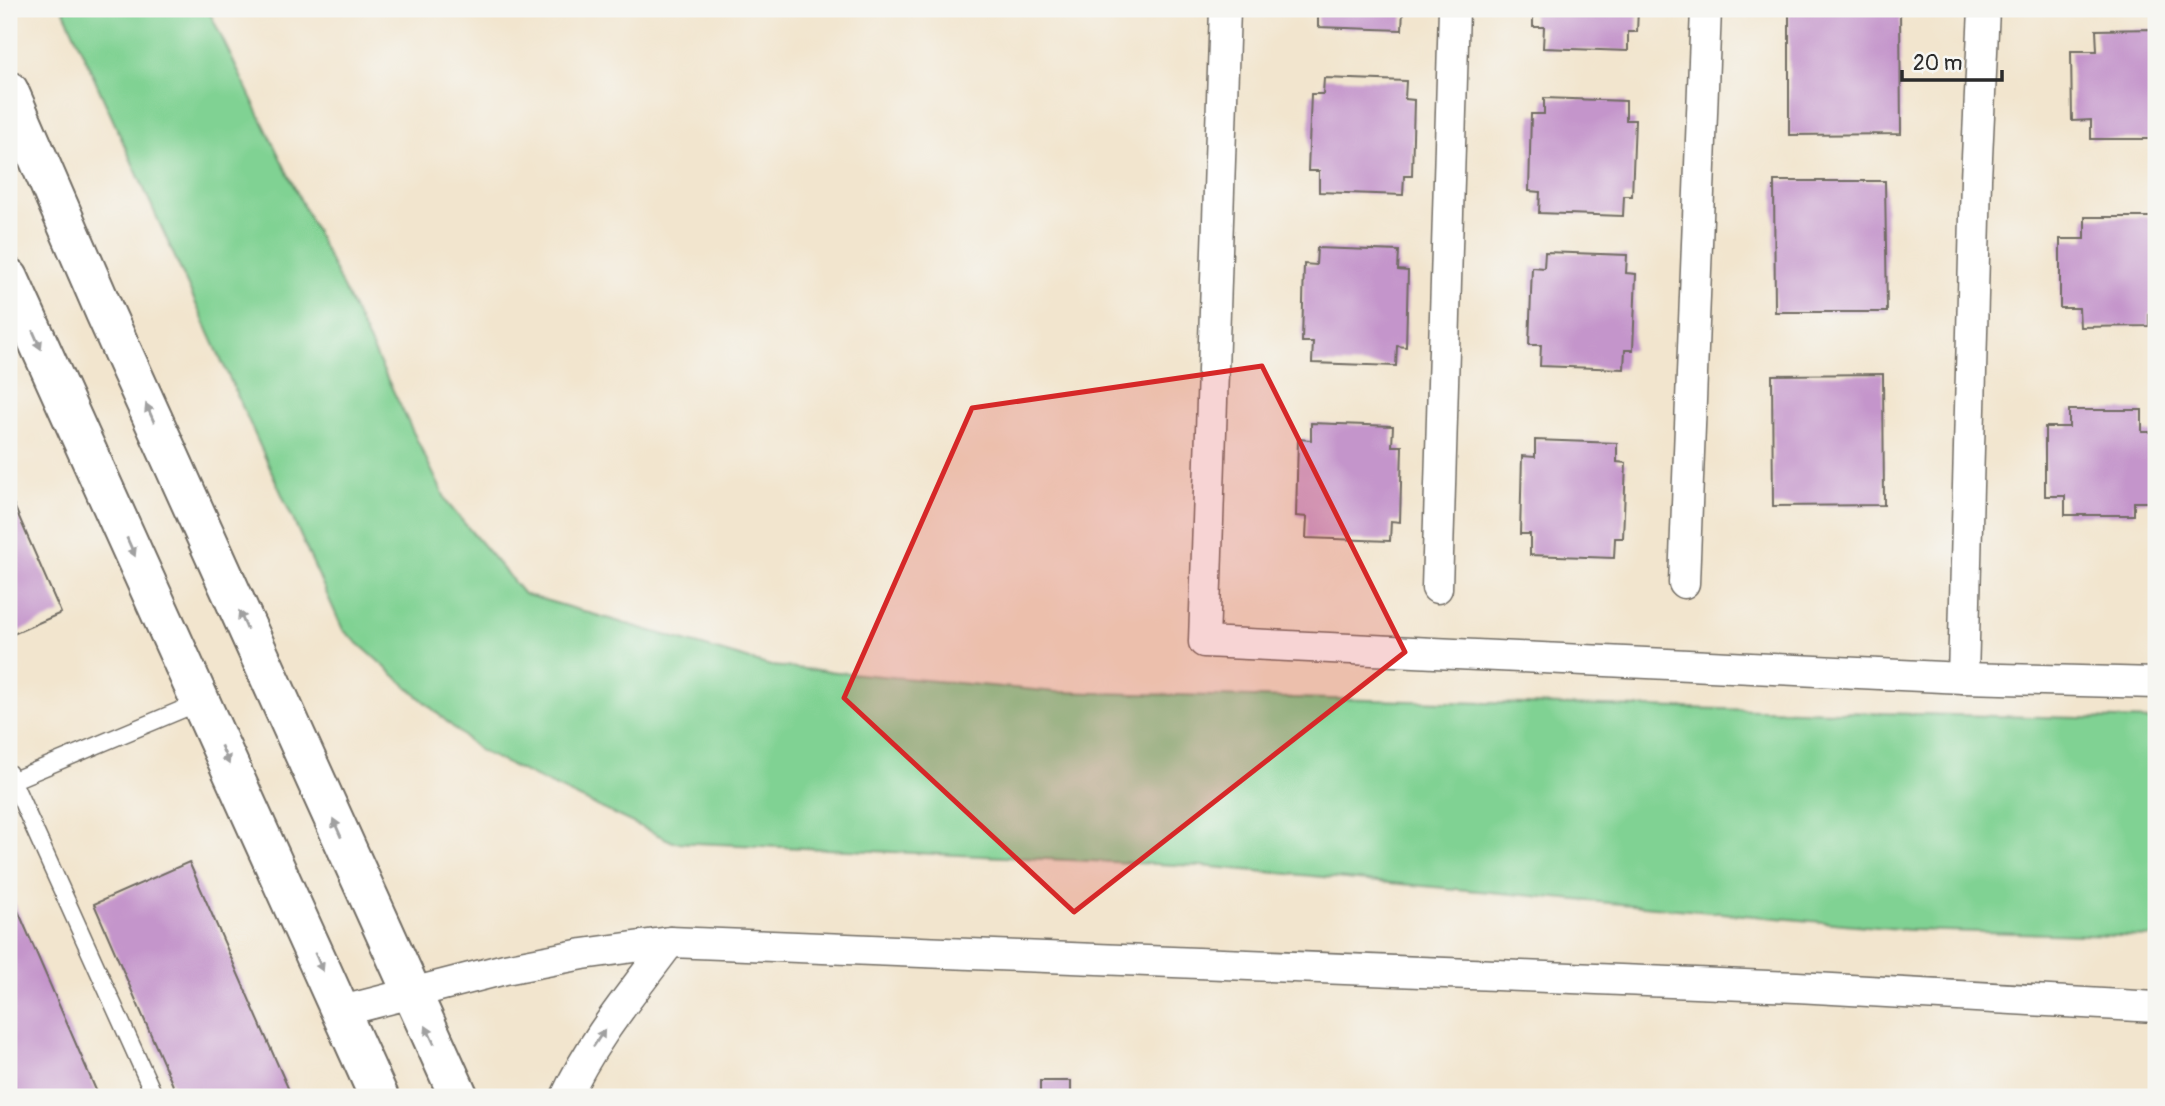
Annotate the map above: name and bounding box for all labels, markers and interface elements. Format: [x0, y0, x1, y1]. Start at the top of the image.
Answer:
scale bar [1902, 38, 2002, 82]
text: 20 m [1913, 50, 1962, 77]
one-way arrow [31, 330, 43, 350]
one-way arrow [144, 403, 156, 423]
one-way arrow [126, 537, 137, 558]
one-way arrow [238, 610, 249, 631]
one-way arrow [220, 744, 231, 765]
one-way arrow [331, 818, 343, 838]
one-way arrow [314, 951, 325, 972]
one-way arrow [425, 1025, 436, 1045]
one-way arrow [593, 1028, 606, 1048]

